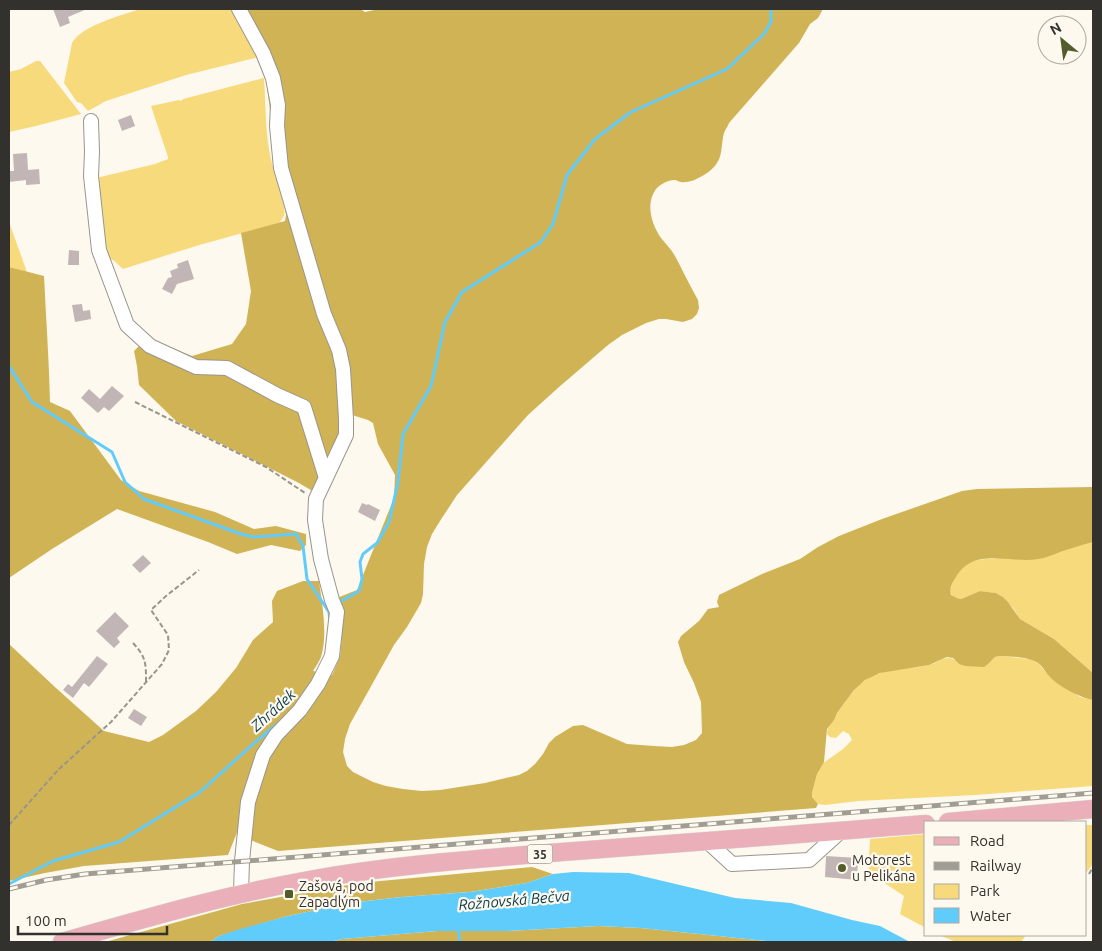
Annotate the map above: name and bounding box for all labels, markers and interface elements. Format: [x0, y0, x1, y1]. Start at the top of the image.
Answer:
north arrow [1037, 15, 1087, 65]
text: N [1047, 19, 1064, 38]
water label: Zhrádek [246, 685, 299, 735]
legend [924, 821, 1087, 936]
text: Road [970, 832, 1005, 849]
road number: 35 [528, 844, 552, 864]
place label: Motorest u Pelikána [852, 852, 916, 884]
text: Railway [970, 857, 1021, 874]
marker: Motorest u Pelikána [836, 862, 848, 874]
place label: Zašová, pod Zapadlým [299, 878, 374, 910]
text: Park [970, 882, 1000, 899]
water label: Rožnovská Bečva [458, 887, 570, 913]
marker: Zašová, pod Zapadlým [283, 888, 295, 900]
scale bar [18, 904, 166, 936]
text: Water [970, 907, 1011, 924]
text: 100 m [25, 912, 67, 929]

